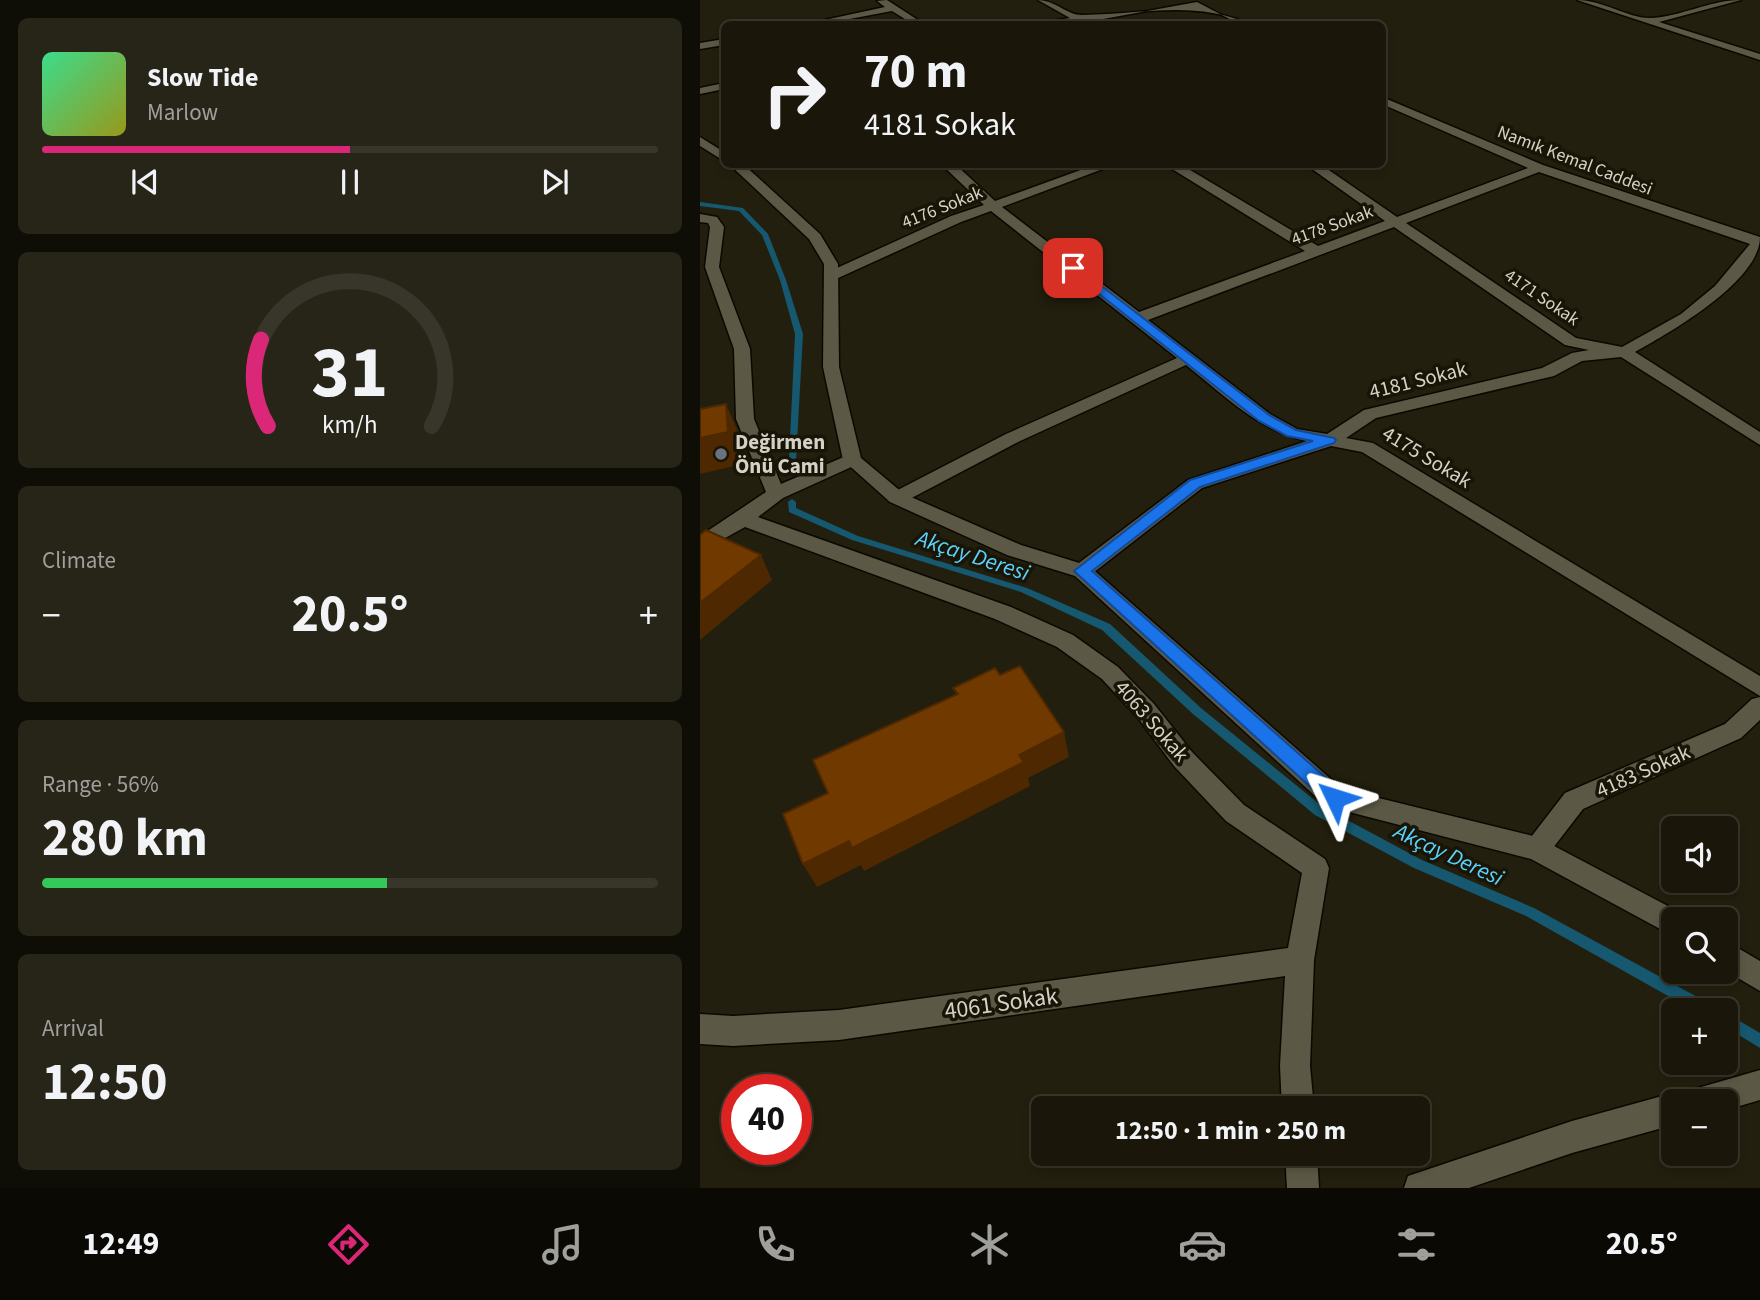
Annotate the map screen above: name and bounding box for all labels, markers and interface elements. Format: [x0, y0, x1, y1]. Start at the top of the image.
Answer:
text: 70 m [864, 37, 968, 107]
icon: right [749, 49, 840, 140]
text: Slow Tide [147, 59, 258, 96]
text: Marlow [147, 96, 218, 129]
text: 4181 Sokak [864, 102, 1016, 148]
street label: Namık Kemal Caddesi [1494, 119, 1656, 202]
icon: previous [126, 163, 164, 201]
icon: pause [331, 163, 369, 201]
icon: next [536, 163, 574, 201]
street label: 4176 Sokak [898, 180, 987, 235]
street label: 4178 Sokak [1288, 199, 1377, 252]
pin [1043, 238, 1103, 298]
icon: arrive [1054, 249, 1092, 287]
street label: 4171 Sokak [1499, 263, 1584, 332]
text: 31 [312, 321, 388, 425]
street label: 4181 Sokak [1366, 353, 1471, 407]
text: km/h [322, 407, 378, 443]
street label: 4175 Sokak [1377, 418, 1478, 496]
place label: Değirmen Önü Cami [735, 427, 825, 481]
marker: Değirmen Önü Cami [713, 446, 729, 462]
water label: Akçay Deresi [910, 521, 1034, 589]
text: Climate [42, 544, 116, 577]
text: 20.5° [292, 578, 408, 652]
text: − [42, 589, 61, 643]
text: + [639, 589, 658, 643]
street label: 4063 Sokak [1108, 674, 1196, 769]
street label: 4183 Sokak [1591, 737, 1695, 805]
position arrow [1298, 761, 1372, 835]
text: Range · 56% [42, 768, 159, 801]
text: 280 km [42, 802, 208, 876]
water label: Akçay Deresi [1387, 814, 1509, 894]
map controls [1661, 816, 1738, 1166]
button: sound [1661, 816, 1738, 893]
button: search [1661, 907, 1738, 984]
street label: 4061 Sokak [942, 978, 1060, 1029]
button: + [1661, 998, 1738, 1075]
text: Arrival [42, 1012, 104, 1045]
text: 12:50 [42, 1046, 167, 1120]
speed limit sign: 40 [721, 1074, 812, 1165]
button: − [1661, 1089, 1738, 1166]
text: 12:50 · 1 min · 250 m [1115, 1112, 1346, 1149]
icon: directions [324, 1220, 373, 1269]
icon: music [538, 1220, 587, 1269]
icon: phone [751, 1220, 800, 1269]
icon: climate [965, 1220, 1014, 1269]
icon: car [1178, 1220, 1227, 1269]
icon: filters [1392, 1220, 1441, 1269]
text: 12:49 [82, 1221, 159, 1267]
text: 20.5° [1606, 1221, 1678, 1267]

